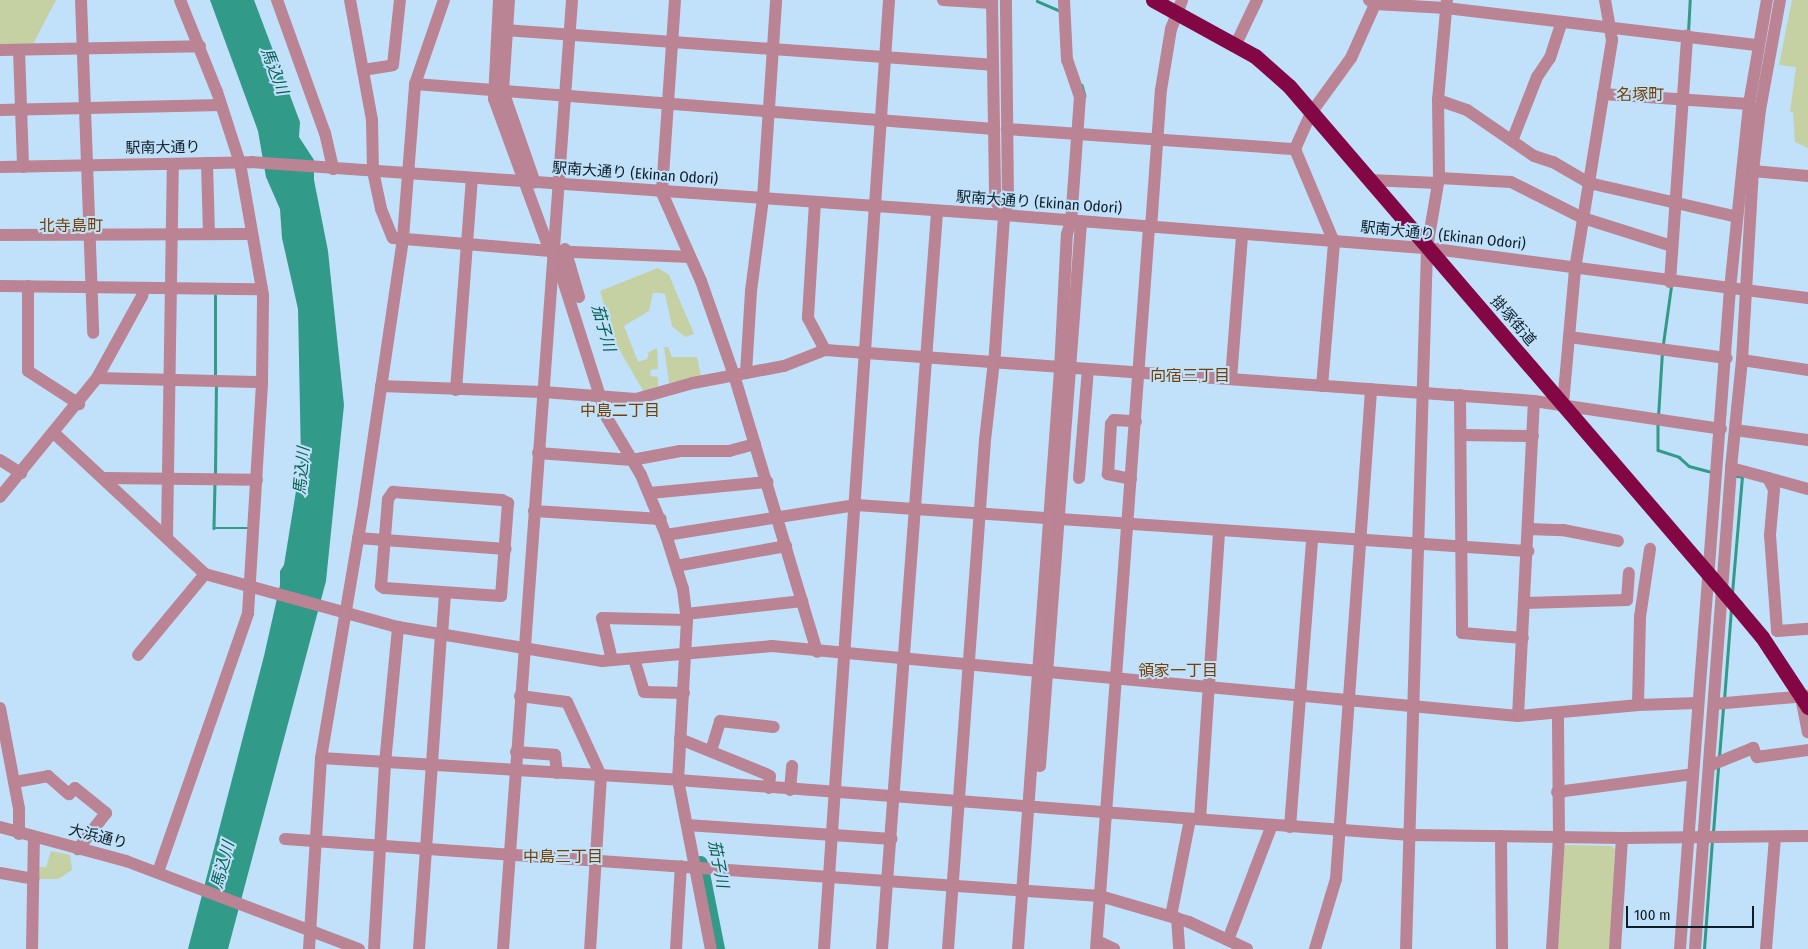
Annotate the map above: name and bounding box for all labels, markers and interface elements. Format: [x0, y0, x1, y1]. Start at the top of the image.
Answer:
water label: 馬込川 [256, 45, 292, 97]
district label: 名塚町 [1616, 85, 1664, 105]
street label: 駅南大通り [125, 138, 201, 158]
street label: 駅南大通り (Ekinan Odori) [551, 159, 719, 189]
street label: 駅南大通り (Ekinan Odori) [955, 188, 1123, 218]
district label: 北寺島町 [39, 216, 103, 236]
street label: 駅南大通り (Ekinan Odori) [1359, 218, 1527, 254]
street label: 掛塚街道 [1487, 292, 1539, 350]
water label: 茄子川 [587, 302, 619, 354]
district label: 向宿三丁目 [1150, 366, 1230, 386]
district label: 中島二丁目 [580, 401, 660, 421]
water label: 馬込川 [290, 446, 314, 496]
district label: 領家一丁目 [1138, 661, 1218, 681]
street label: 大浜通り [67, 821, 129, 853]
water label: 馬込川 [208, 839, 238, 891]
water label: 茄子川 [704, 839, 732, 889]
district label: 中島三丁目 [523, 847, 603, 867]
scale bar [1628, 896, 1756, 928]
text: 100 m [1634, 906, 1671, 924]

